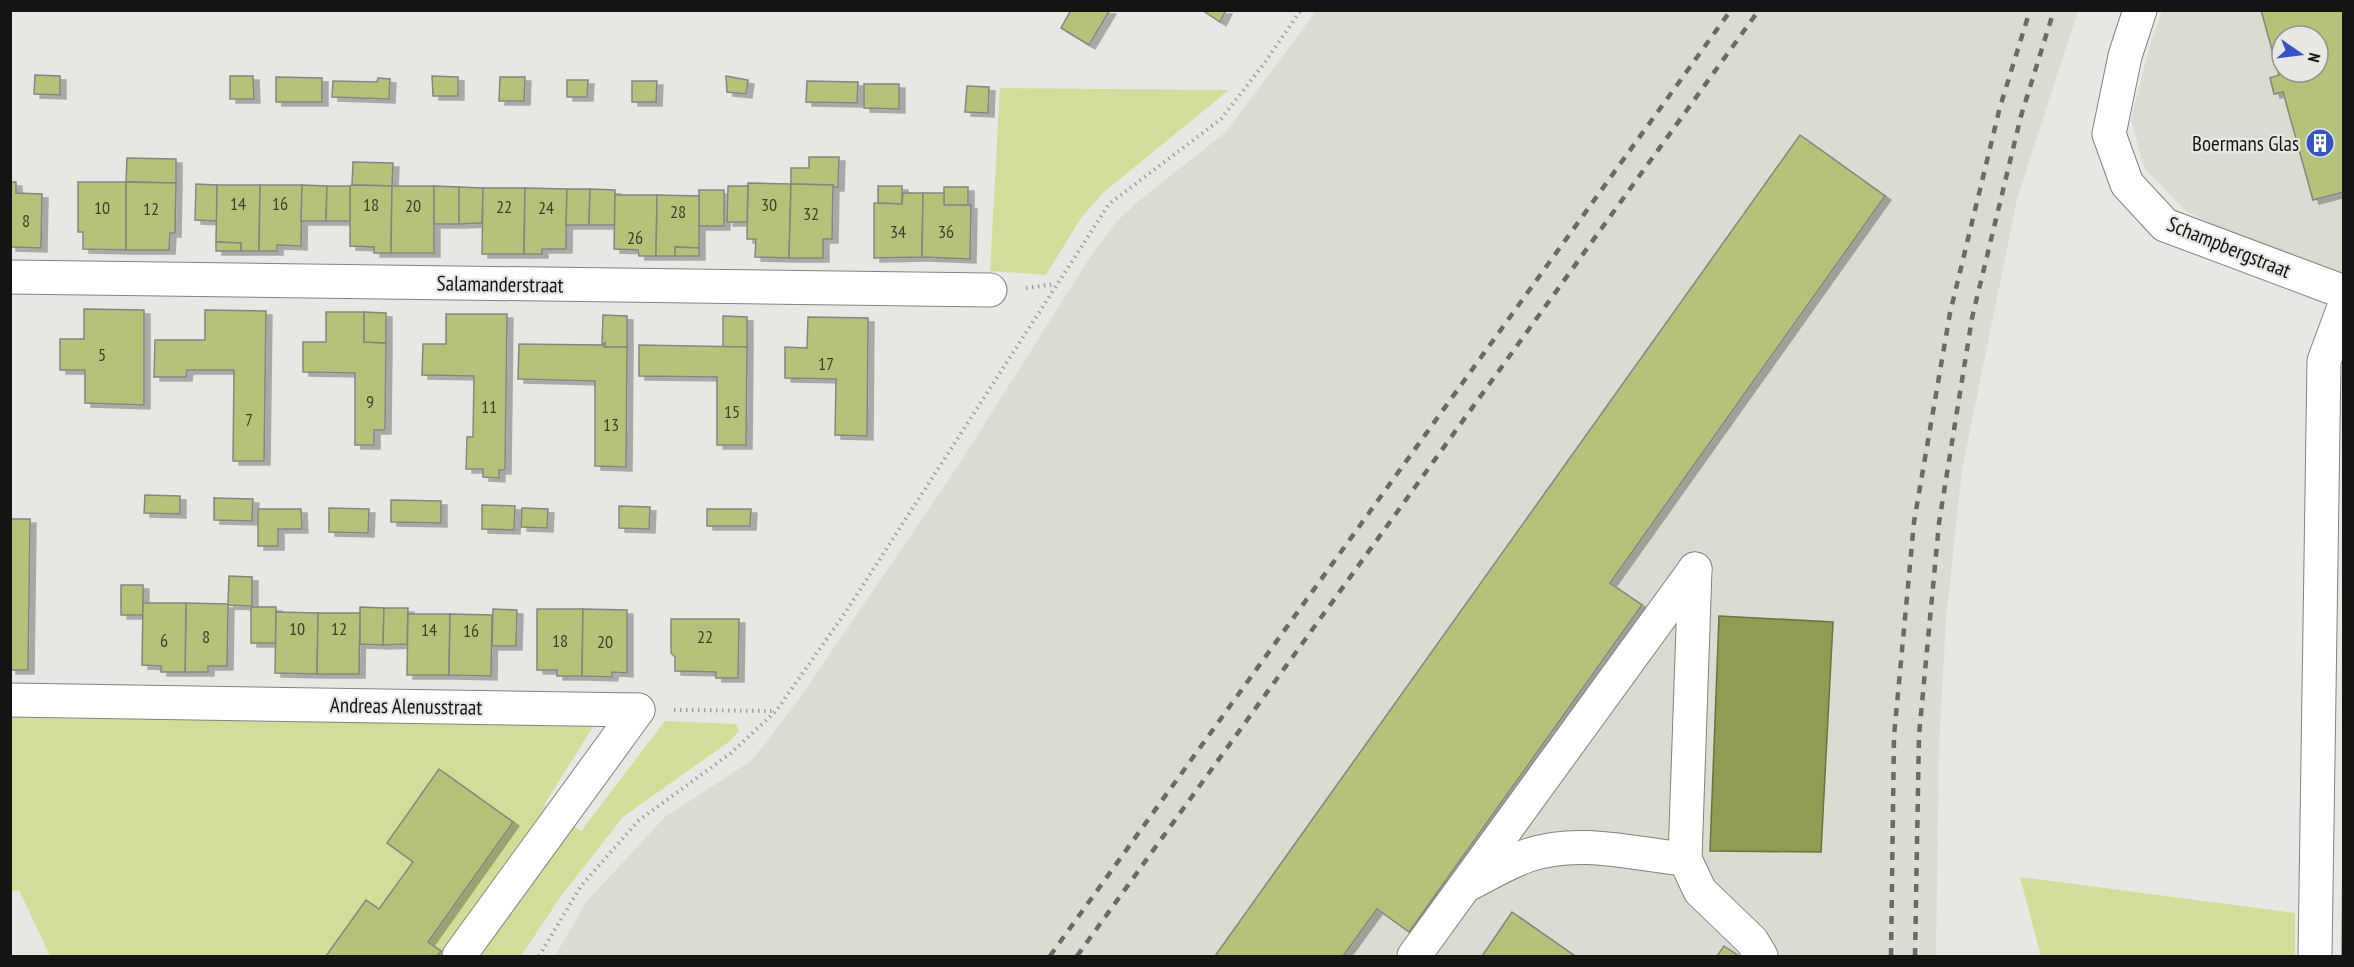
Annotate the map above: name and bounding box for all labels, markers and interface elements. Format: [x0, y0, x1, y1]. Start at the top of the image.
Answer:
north arrow [2270, 24, 2330, 84]
text: N [2304, 51, 2325, 64]
building icon: Boermans Glas [2304, 127, 2336, 159]
place label: Boermans Glas [2192, 130, 2299, 157]
house number: 14 [230, 192, 246, 215]
house number: 16 [272, 192, 288, 215]
house number: 18 [363, 193, 379, 216]
house number: 30 [761, 193, 777, 216]
house number: 20 [405, 194, 421, 217]
house number: 22 [496, 195, 512, 218]
house number: 10 [94, 196, 110, 219]
house number: 24 [538, 196, 554, 219]
house number: 12 [143, 197, 159, 220]
house number: 28 [670, 200, 686, 223]
house number: 32 [803, 202, 819, 225]
house number: 8 [22, 209, 30, 232]
street label: Schampbergstraat [2163, 210, 2295, 284]
house number: 34 [890, 220, 906, 243]
house number: 36 [938, 220, 954, 243]
house number: 26 [627, 226, 643, 249]
street label: Salamanderstraat [436, 269, 564, 299]
house number: 5 [98, 343, 106, 366]
house number: 17 [818, 352, 834, 375]
house number: 9 [366, 390, 374, 413]
house number: 11 [481, 395, 497, 418]
house number: 15 [724, 400, 740, 423]
house number: 7 [245, 408, 253, 431]
house number: 13 [603, 413, 619, 436]
house number: 10 [289, 617, 305, 640]
house number: 12 [331, 617, 347, 640]
house number: 14 [421, 618, 437, 641]
house number: 16 [463, 619, 479, 642]
house number: 8 [202, 625, 210, 648]
house number: 22 [697, 625, 713, 648]
house number: 6 [160, 629, 168, 652]
house number: 18 [552, 629, 568, 652]
house number: 20 [597, 630, 613, 653]
street label: Andreas Alenusstraat [330, 691, 483, 721]

